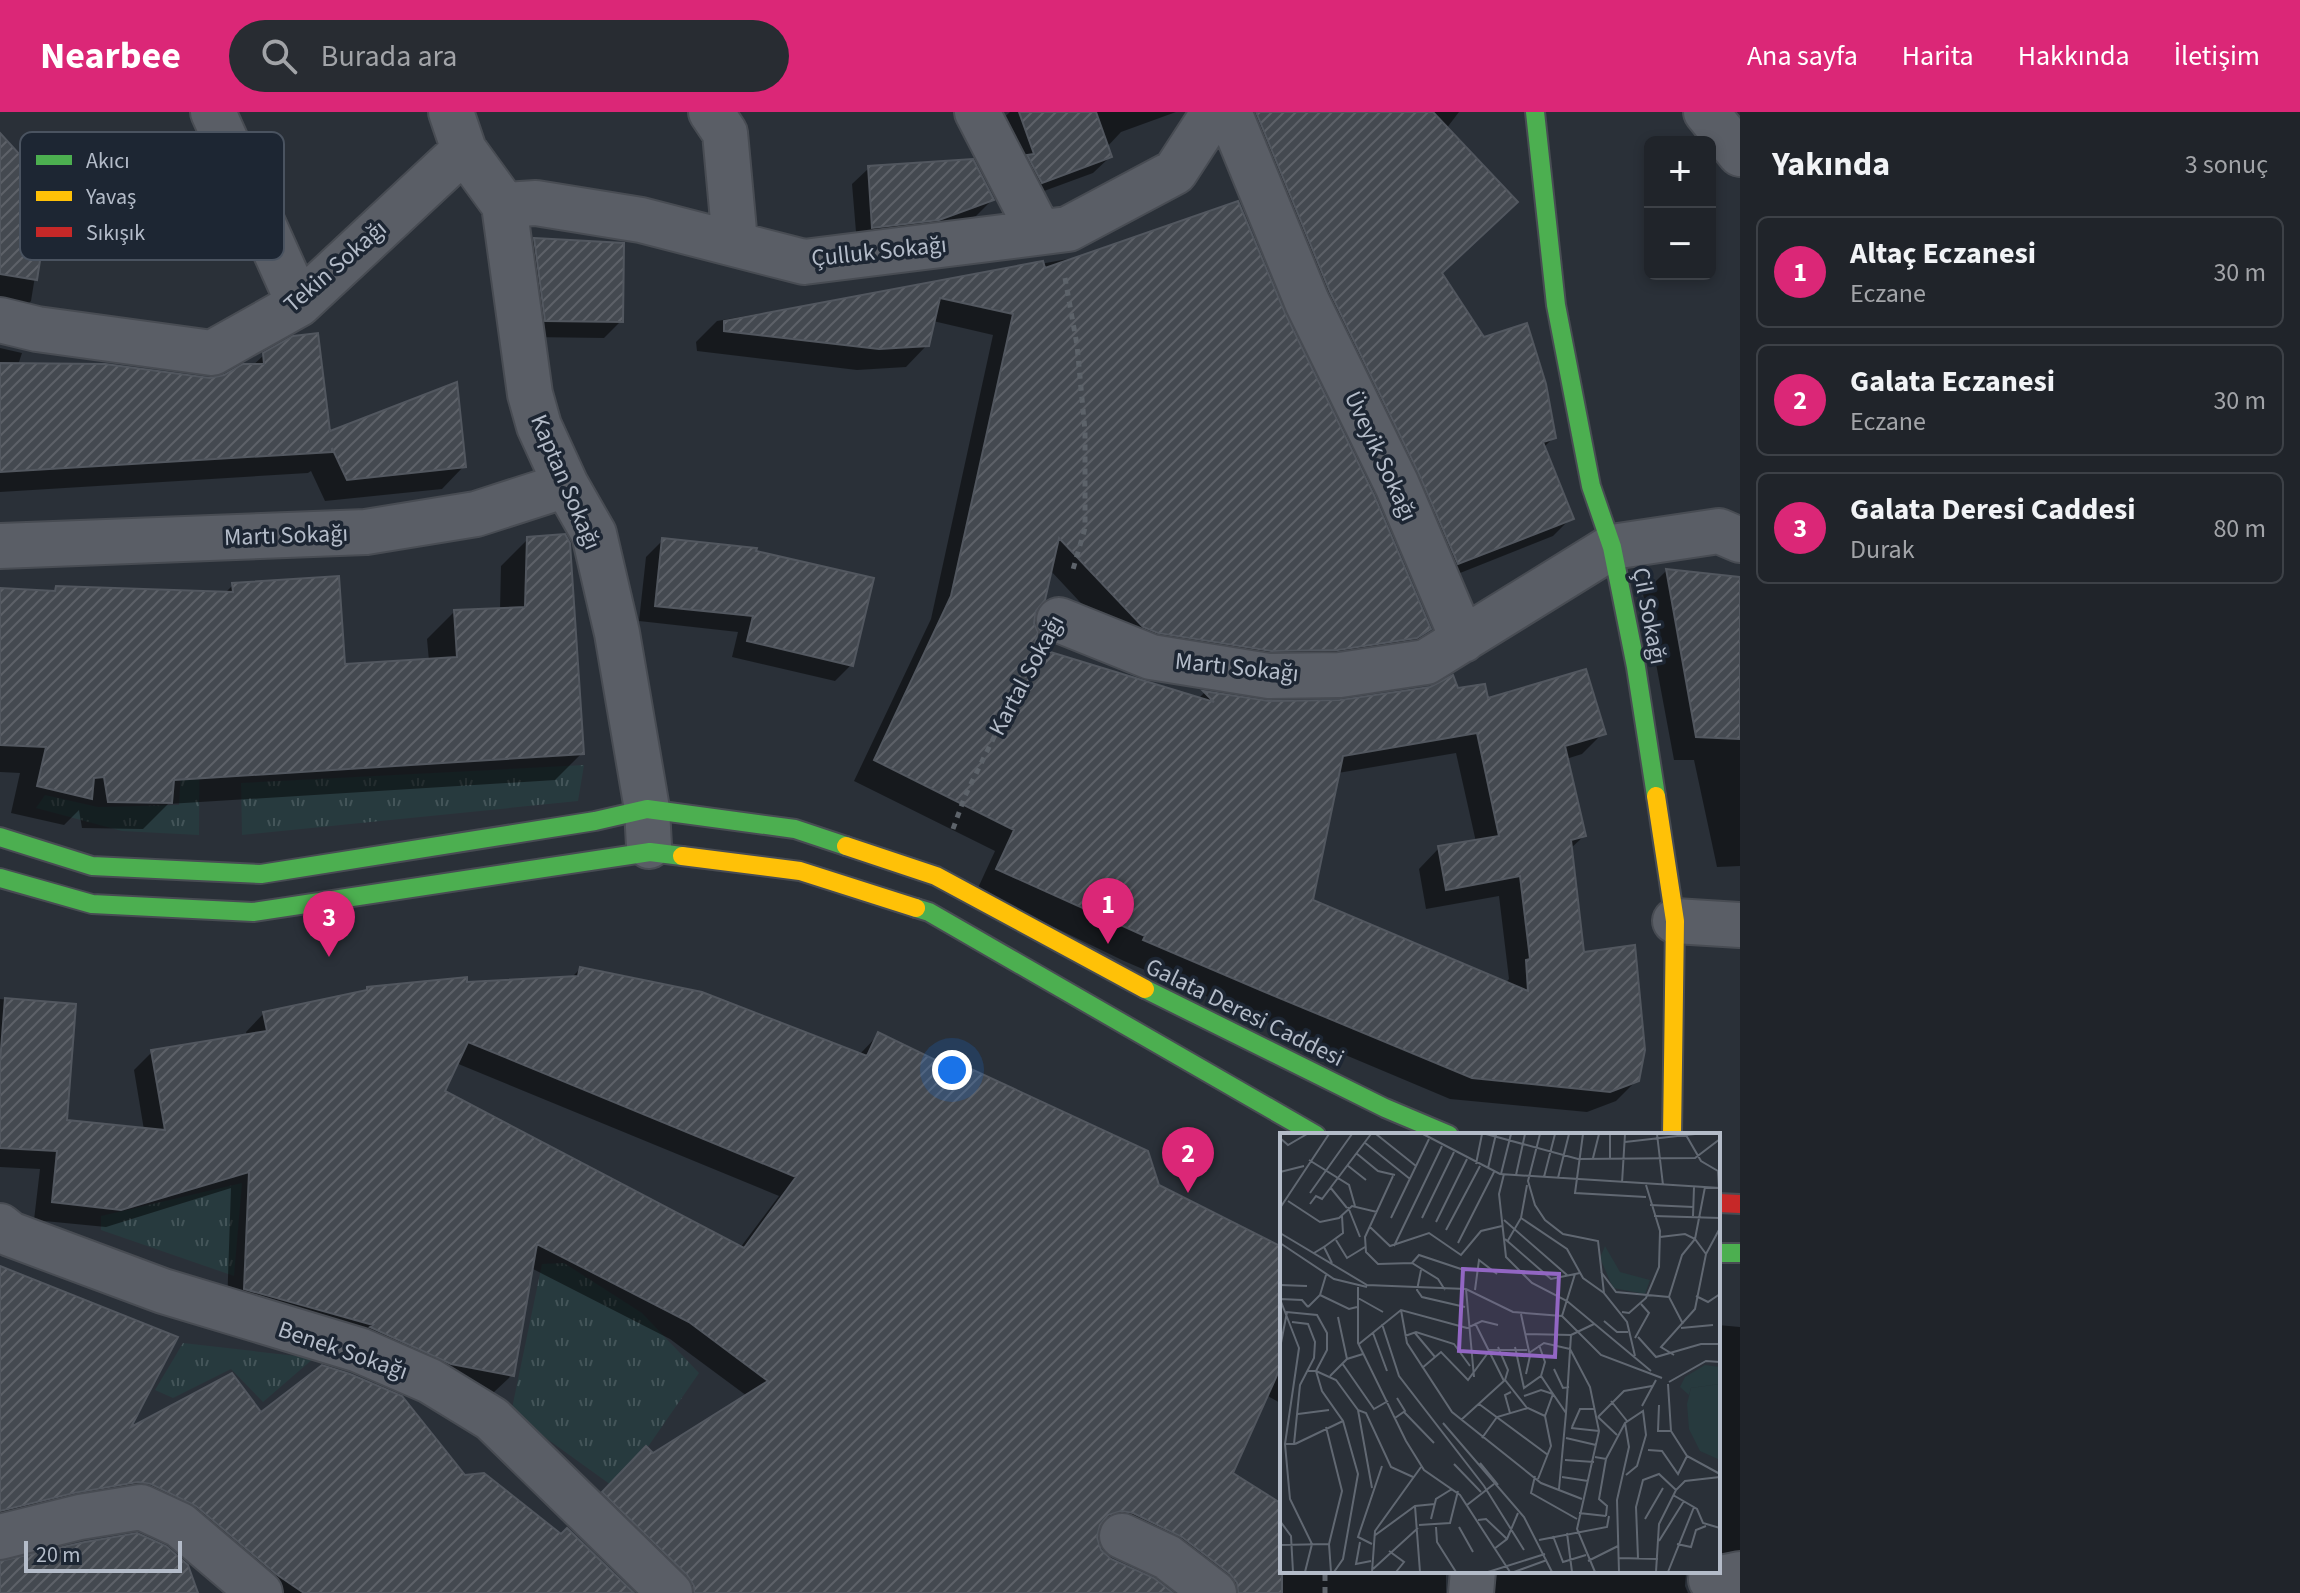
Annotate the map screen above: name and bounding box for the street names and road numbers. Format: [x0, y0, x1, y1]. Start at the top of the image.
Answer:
street label: Tekin Sokağı [276, 212, 395, 321]
street label: Çulluk Sokağı [810, 227, 949, 276]
street label: Üveyik Sokağı [1335, 385, 1426, 527]
street label: Kaptan Sokağı [521, 409, 610, 555]
street label: Martı Sokağı [223, 516, 349, 555]
street label: Çil Sokağı [1623, 565, 1676, 668]
street label: Kartal Sokağı [980, 609, 1073, 742]
street label: Martı Sokağı [1173, 644, 1301, 691]
street label: Galata Deresi Caddesi [1140, 949, 1350, 1076]
street label: Benek Sokağı [273, 1312, 413, 1389]

